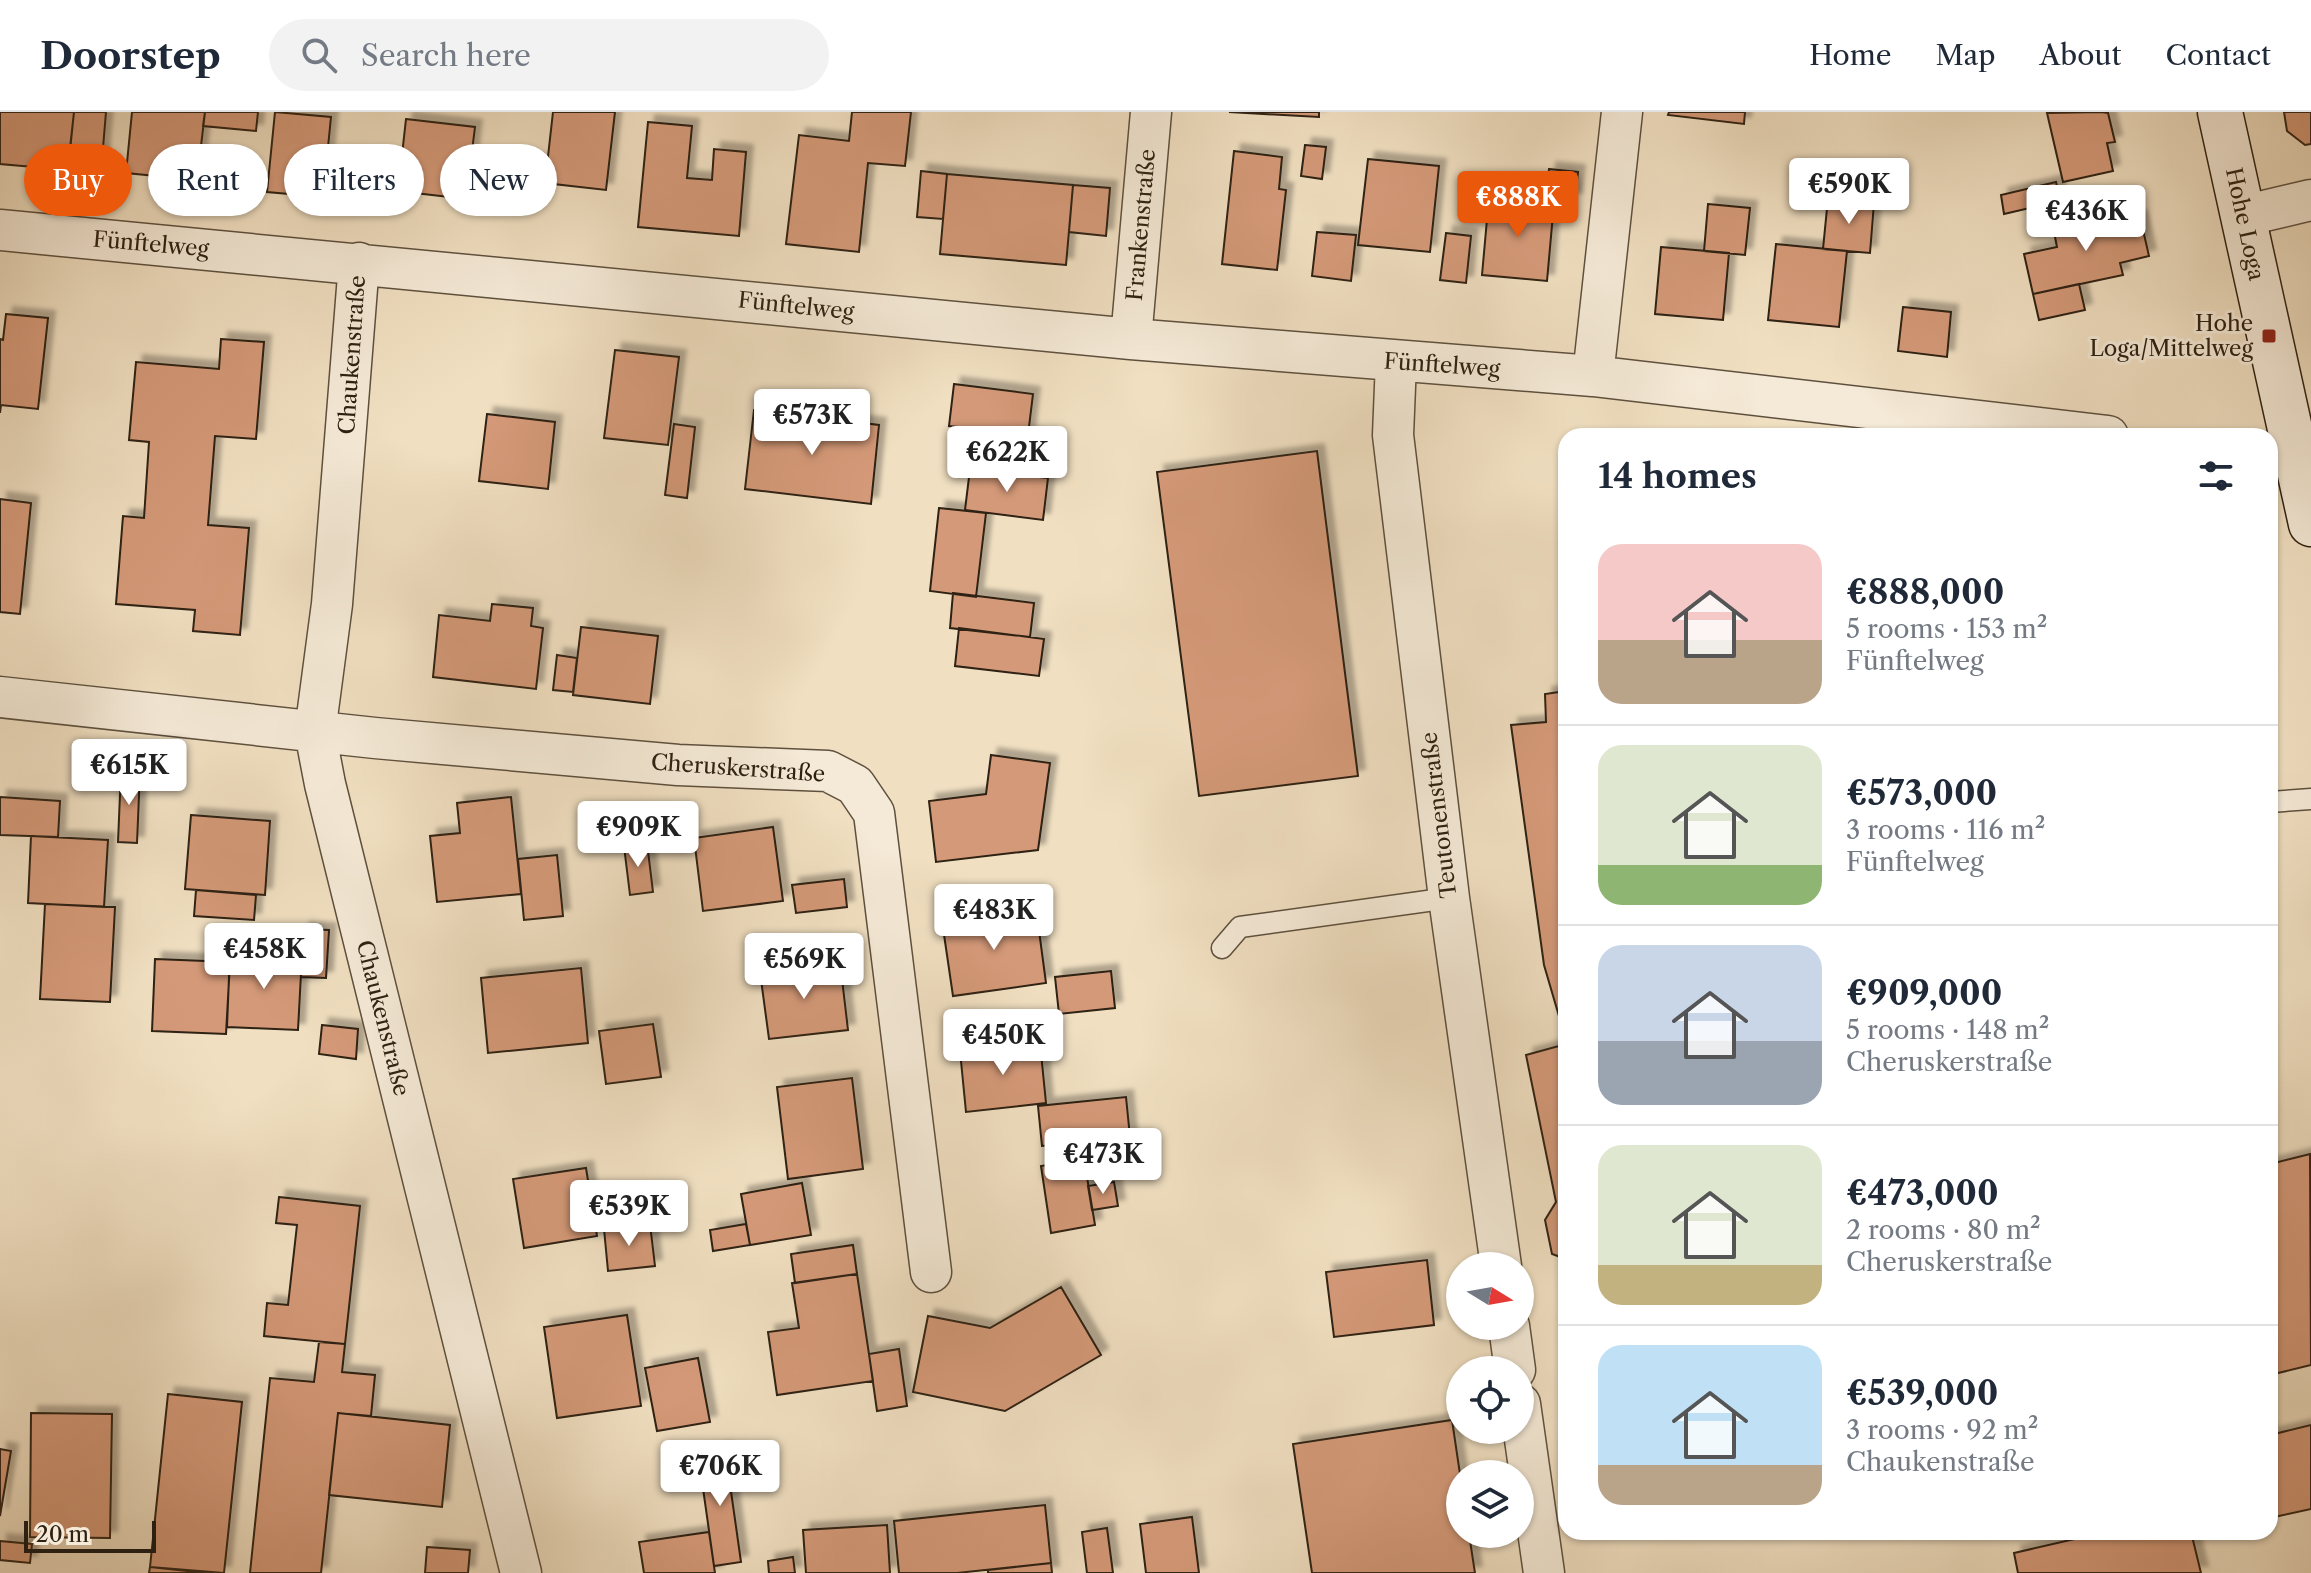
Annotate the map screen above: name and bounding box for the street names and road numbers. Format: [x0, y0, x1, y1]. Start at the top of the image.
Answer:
street label: Frankenstraße [1121, 148, 1161, 302]
street label: Hohe Loga [2220, 165, 2270, 283]
street label: Fünftelweg [92, 225, 211, 263]
street label: Chaukenstraße [333, 275, 371, 435]
street label: Fünftelweg [737, 286, 856, 326]
street label: Fünftelweg [1383, 347, 1501, 383]
street label: Teutonenstraße [1415, 730, 1463, 900]
street label: Cheruskerstraße [650, 748, 826, 788]
street label: Chaukenstraße [351, 937, 415, 1099]

